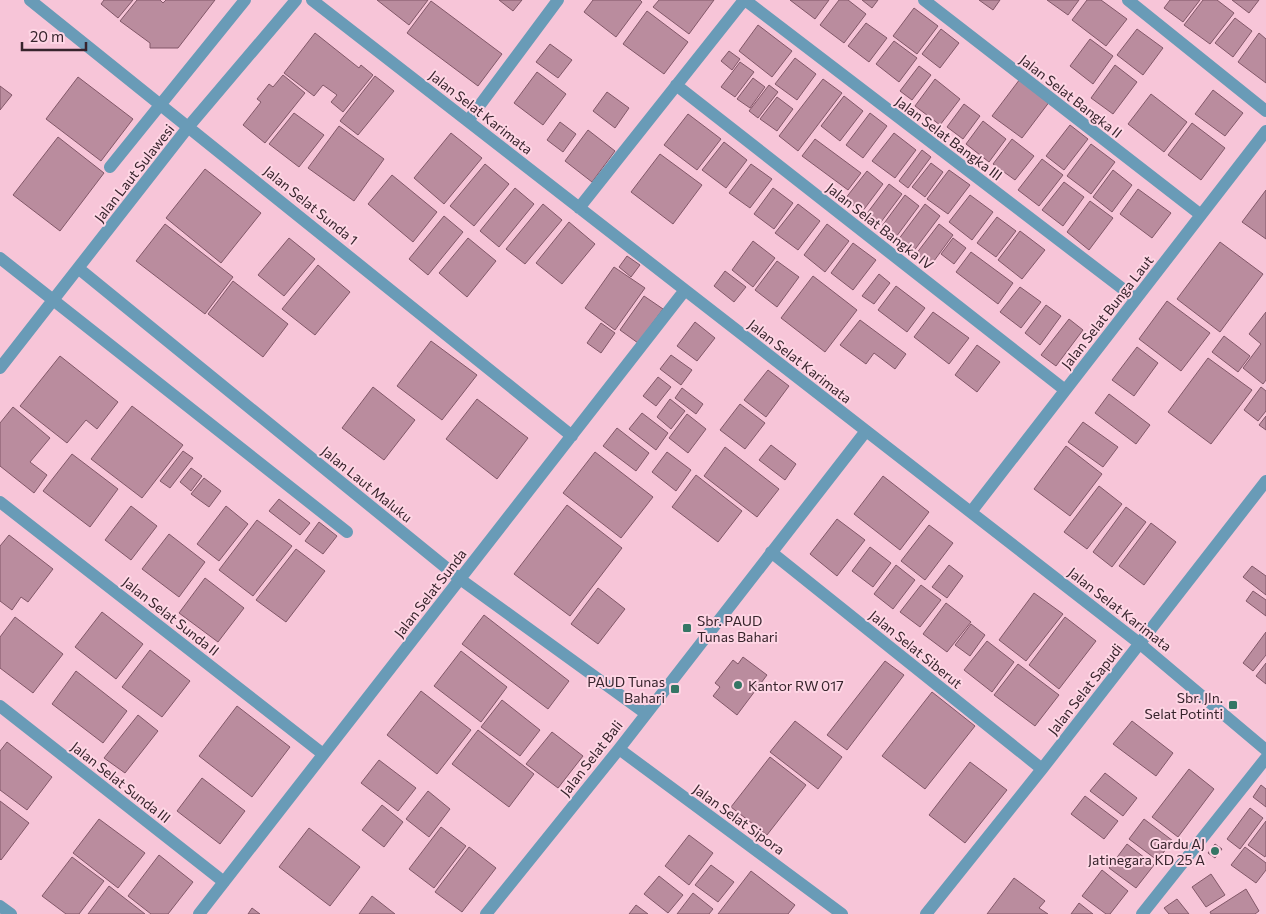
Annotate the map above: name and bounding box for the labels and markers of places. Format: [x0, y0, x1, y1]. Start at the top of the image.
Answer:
place label: Sbr. PAUD Tunas Bahari [697, 612, 778, 645]
marker: Sbr. PAUD Tunas Bahari [681, 622, 693, 634]
place label: PAUD Tunas Bahari [587, 673, 665, 706]
place label: Kantor RW 017 [748, 677, 844, 694]
marker: Kantor RW 017 [732, 679, 744, 691]
marker: PAUD Tunas Bahari [669, 683, 681, 695]
place label: Sbr. Jln. Selat Potinti [1145, 689, 1223, 722]
marker: Sbr. Jln. Selat Potinti [1227, 699, 1239, 711]
place label: Gardu AJ Jatinegara KD 25 A [1088, 835, 1205, 868]
marker: Gardu AJ Jatinegara KD 25 A [1209, 845, 1221, 857]

